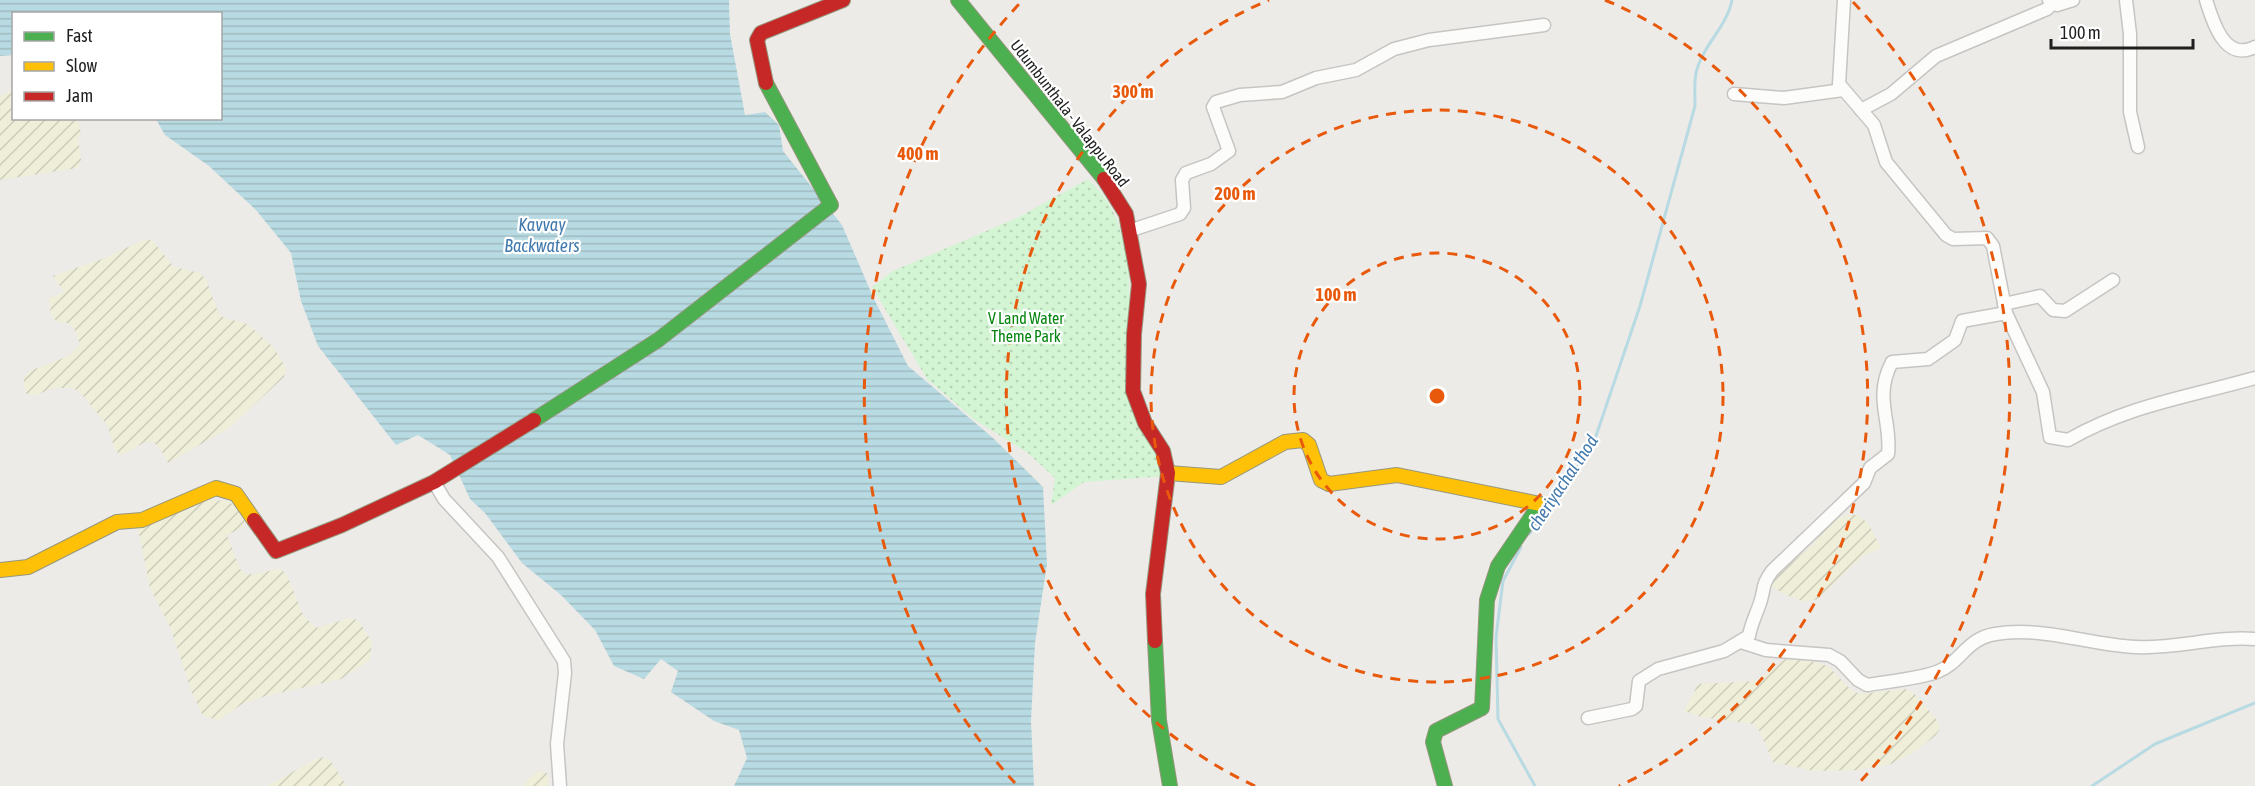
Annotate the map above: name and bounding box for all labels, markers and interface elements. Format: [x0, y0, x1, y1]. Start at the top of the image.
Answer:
legend [12, 12, 222, 120]
scale bar [2051, 12, 2194, 50]
text: 100 m [2060, 22, 2101, 43]
text: Fast [66, 25, 93, 46]
street label: Udumbunthala - Valappu Road [1006, 36, 1133, 191]
text: Slow [66, 55, 97, 76]
text: 300 m [1113, 81, 1153, 102]
text: Jam [66, 85, 93, 106]
text: 400 m [897, 143, 938, 164]
text: 200 m [1215, 183, 1255, 204]
water label: Kavvay Backwaters [504, 214, 580, 256]
text: 100 m [1316, 284, 1356, 305]
park label: V Land Water Theme Park [988, 309, 1064, 345]
centre of rings [1427, 386, 1447, 406]
water label: cheriyachal thod [1523, 431, 1602, 534]

